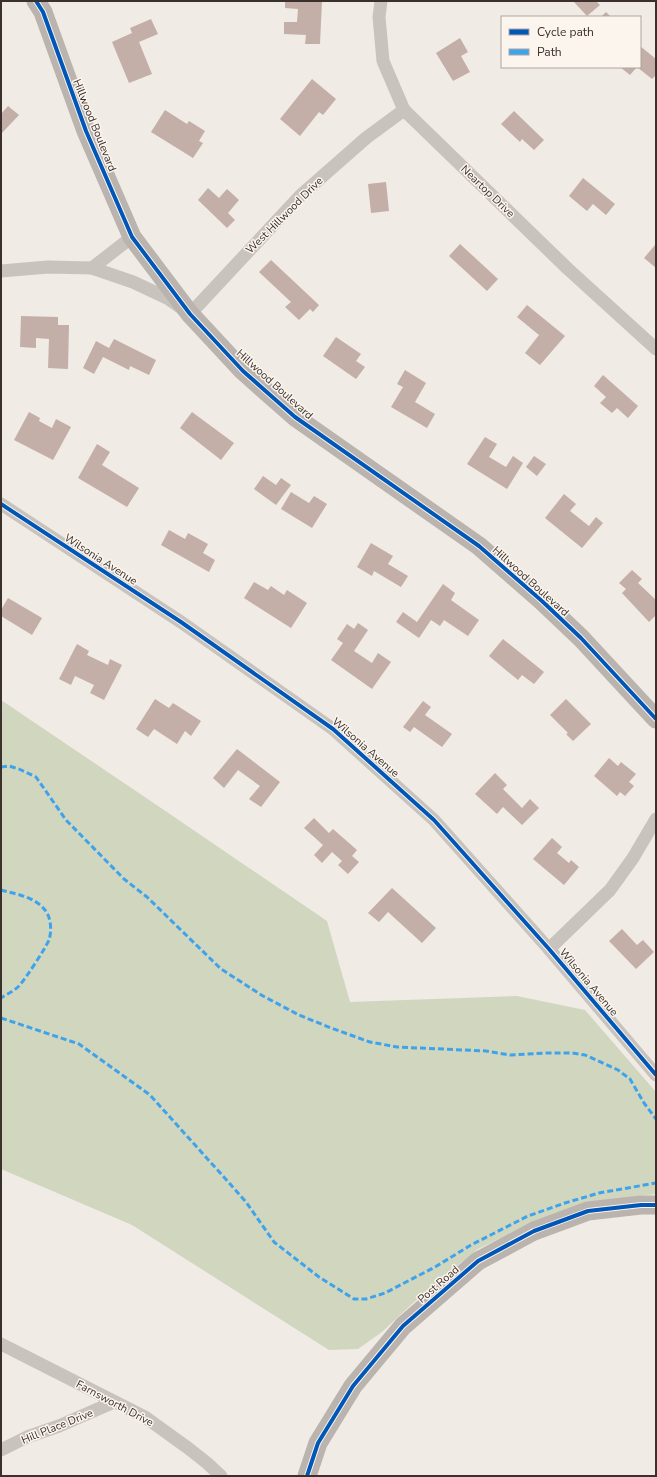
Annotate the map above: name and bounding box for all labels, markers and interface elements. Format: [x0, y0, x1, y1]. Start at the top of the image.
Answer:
legend [501, 16, 641, 68]
text: Cycle path [537, 24, 594, 40]
text: Path [537, 44, 562, 60]
street label: Hillwood Boulevard [69, 77, 120, 174]
street label: Neartop Drive [458, 162, 518, 221]
street label: West Hillwood Drive [243, 173, 326, 257]
street label: Hillwood Boulevard [233, 346, 316, 423]
street label: Wilsonia Avenue [61, 530, 140, 589]
street label: Hillwood Boulevard [489, 543, 572, 620]
street label: Wilsonia Avenue [329, 714, 402, 781]
street label: Wilsonia Avenue [556, 945, 622, 1019]
street label: Post Road [414, 1262, 462, 1307]
street label: Farnsworth Drive [73, 1377, 156, 1430]
street label: Hill Place Drive [19, 1405, 95, 1448]

